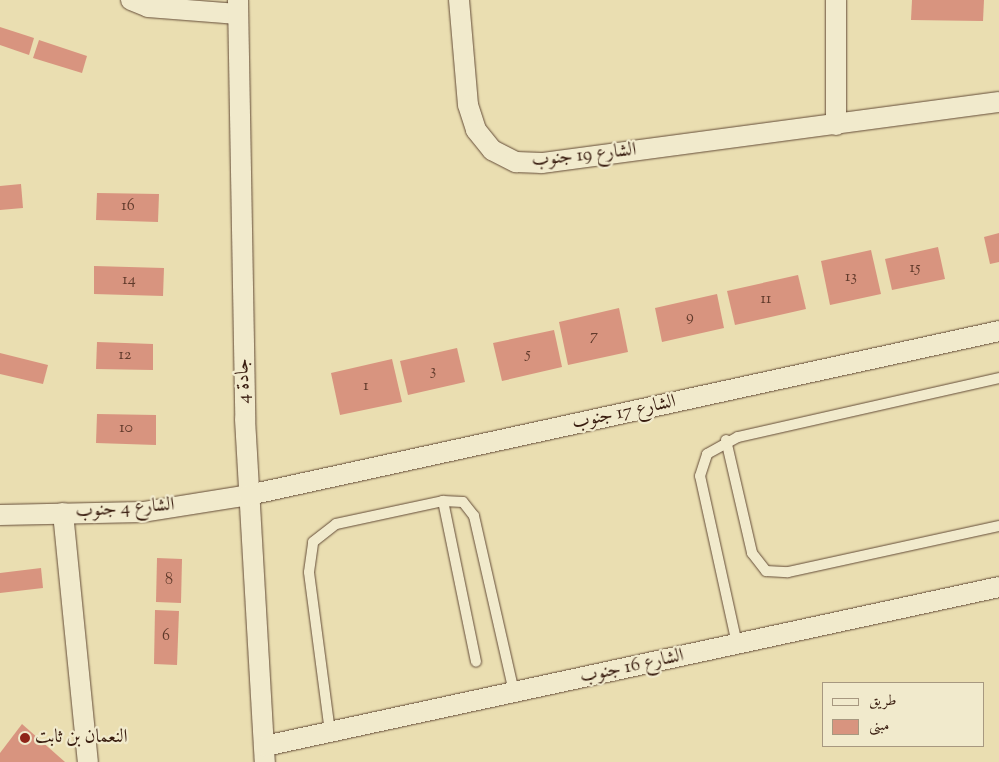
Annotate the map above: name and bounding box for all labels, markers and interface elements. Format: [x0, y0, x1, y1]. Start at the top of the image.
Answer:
street label: الشارع 19 جنوب [530, 139, 638, 173]
house number: 16 [121, 197, 135, 217]
house number: 15 [910, 259, 920, 279]
house number: 13 [845, 268, 857, 288]
house number: 14 [122, 271, 136, 291]
house number: 11 [761, 290, 771, 310]
house number: 9 [686, 308, 694, 328]
house number: 7 [590, 327, 598, 347]
house number: 5 [525, 345, 531, 365]
house number: 12 [119, 346, 131, 366]
street label: جادة 4 [232, 358, 256, 404]
house number: 3 [430, 362, 436, 382]
house number: 1 [363, 377, 369, 397]
street label: الشارع 17 جنوب [570, 391, 678, 435]
house number: 10 [119, 419, 133, 439]
street label: الشارع 4 جنوب [75, 494, 175, 524]
house number: 8 [165, 571, 173, 591]
house number: 6 [162, 627, 170, 647]
street label: الشارع 16 جنوب [578, 645, 686, 689]
legend [822, 682, 984, 747]
text: طريق [869, 691, 896, 712]
text: مبنى [869, 716, 889, 737]
place label: النعمان بن ثابت [35, 727, 128, 749]
marker: النعمان بن ثابت [19, 732, 31, 744]

